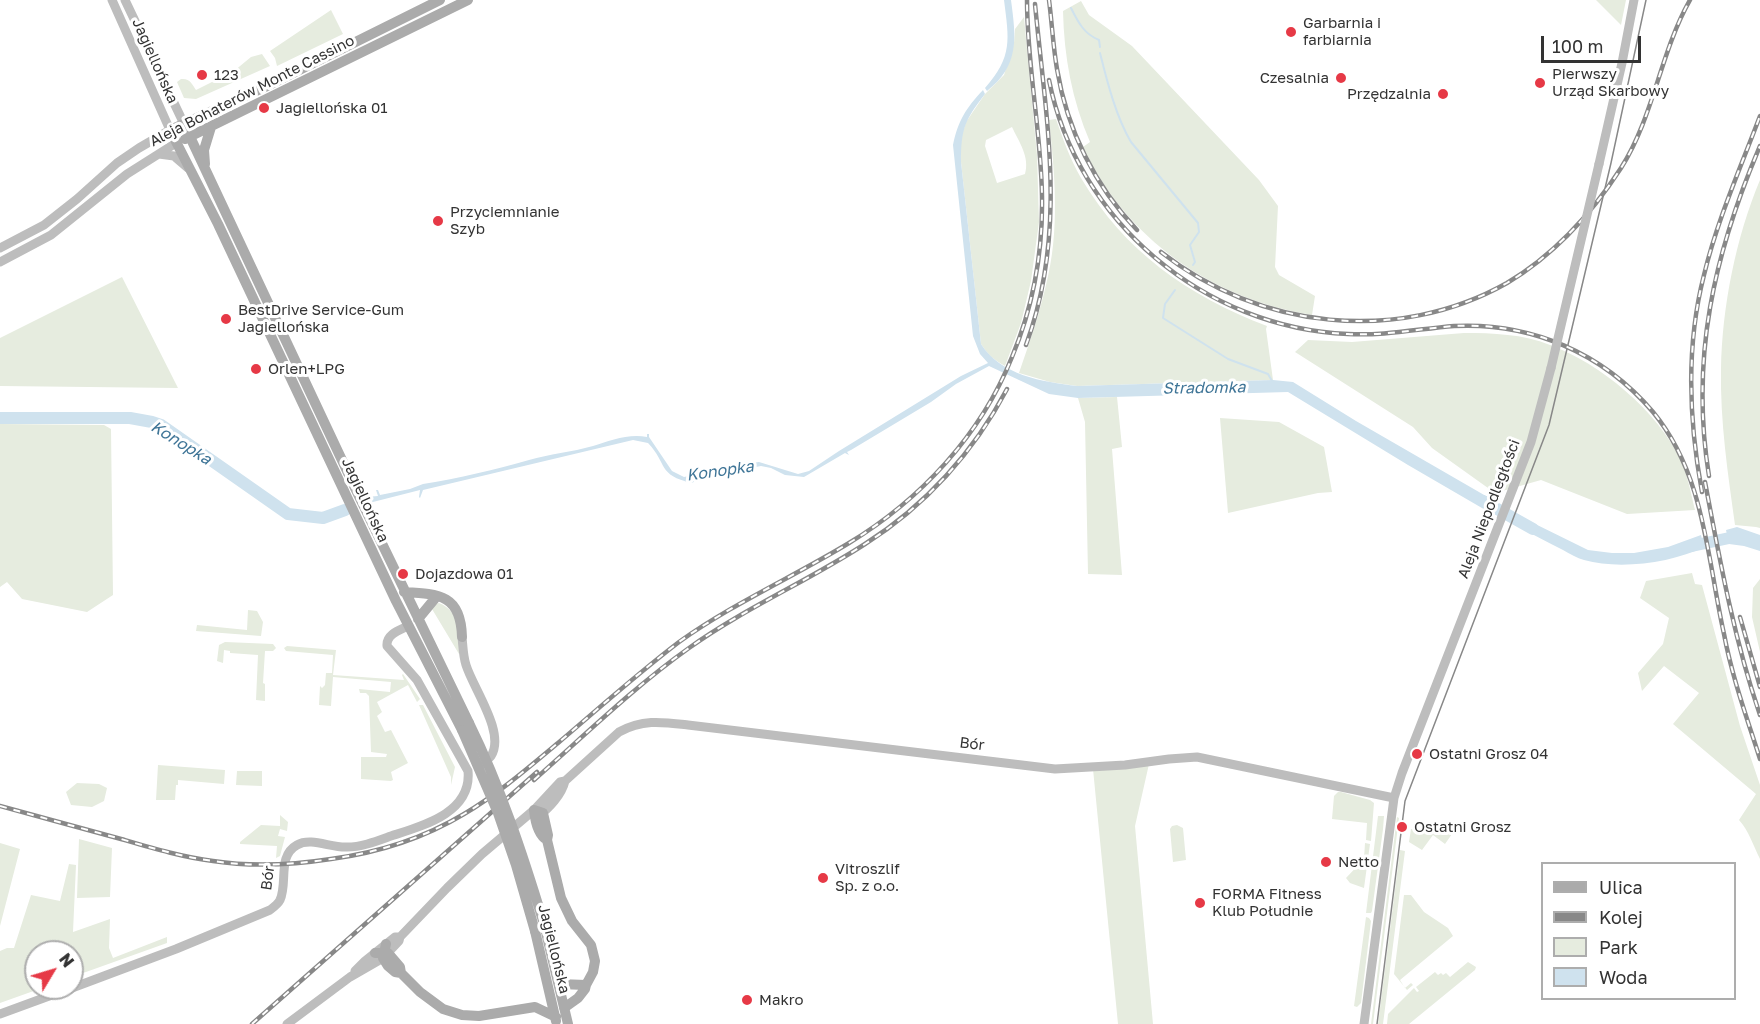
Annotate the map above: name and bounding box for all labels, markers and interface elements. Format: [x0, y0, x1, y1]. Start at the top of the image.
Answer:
place label: Garbarnia i farbiarnia [1303, 14, 1381, 49]
street label: Jagiellońska [128, 16, 182, 106]
scale bar [1544, 24, 1644, 62]
marker: Garbarnia i farbiarnia [1284, 25, 1298, 39]
street label: Aleja Bohaterów Monte Cassino [147, 31, 357, 151]
text: 100 m [1552, 35, 1603, 57]
place label: Pierwszy Urząd Skarbowy [1552, 65, 1669, 100]
place label: 123 [214, 66, 239, 84]
marker: 123 [195, 68, 209, 82]
place label: Czesalnia [1260, 69, 1329, 87]
marker: Czesalnia [1334, 71, 1348, 85]
marker: Pierwszy Urząd Skarbowy [1533, 76, 1547, 90]
place label: Przędzalnia [1347, 85, 1431, 103]
marker: Przędzalnia [1436, 87, 1450, 101]
place label: Jagiellońska 01 [276, 99, 387, 117]
marker: Jagiellońska 01 [257, 101, 271, 115]
place label: Przyciemnianie Szyb [450, 203, 560, 238]
marker: Przyciemnianie Szyb [431, 214, 445, 228]
place label: BestDrive Service-Gum Jagiellońska [238, 301, 404, 336]
marker: BestDrive Service-Gum Jagiellońska [219, 312, 233, 326]
place label: Orlen+LPG [268, 360, 345, 378]
marker: Orlen+LPG [249, 362, 263, 376]
water label: Stradomka [1162, 378, 1246, 398]
water label: Konopka [147, 417, 215, 469]
street label: Aleja Niepodległości [1454, 437, 1524, 581]
street label: Jagiellońska [338, 455, 392, 545]
water label: Konopka [685, 457, 755, 485]
place label: Dojazdowa 01 [415, 565, 513, 583]
marker: Dojazdowa 01 [396, 567, 410, 581]
street label: Bór [959, 734, 985, 754]
place label: Ostatni Grosz 04 [1429, 745, 1548, 763]
marker: Ostatni Grosz 04 [1410, 747, 1424, 761]
place label: Ostatni Grosz [1414, 818, 1511, 836]
marker: Ostatni Grosz [1395, 820, 1409, 834]
place label: Netto [1338, 853, 1379, 871]
marker: Netto [1319, 855, 1333, 869]
place label: Vitroszlif Sp. z o.o. [835, 860, 900, 895]
legend [1541, 862, 1736, 1000]
street label: Bór [257, 864, 279, 892]
marker: Vitroszlif Sp. z o.o. [816, 871, 830, 885]
text: Ulica [1599, 876, 1643, 898]
place label: FORMA Fitness Klub Południe [1212, 885, 1322, 920]
marker: FORMA Fitness Klub Południe [1193, 896, 1207, 910]
street label: Jagiellońska [534, 903, 574, 995]
text: Kolej [1599, 906, 1643, 928]
text: Park [1599, 936, 1638, 958]
north arrow [24, 940, 84, 1000]
text: N [55, 949, 78, 971]
text: Woda [1599, 966, 1648, 988]
place label: Makro [759, 991, 804, 1009]
marker: Makro [740, 993, 754, 1007]

